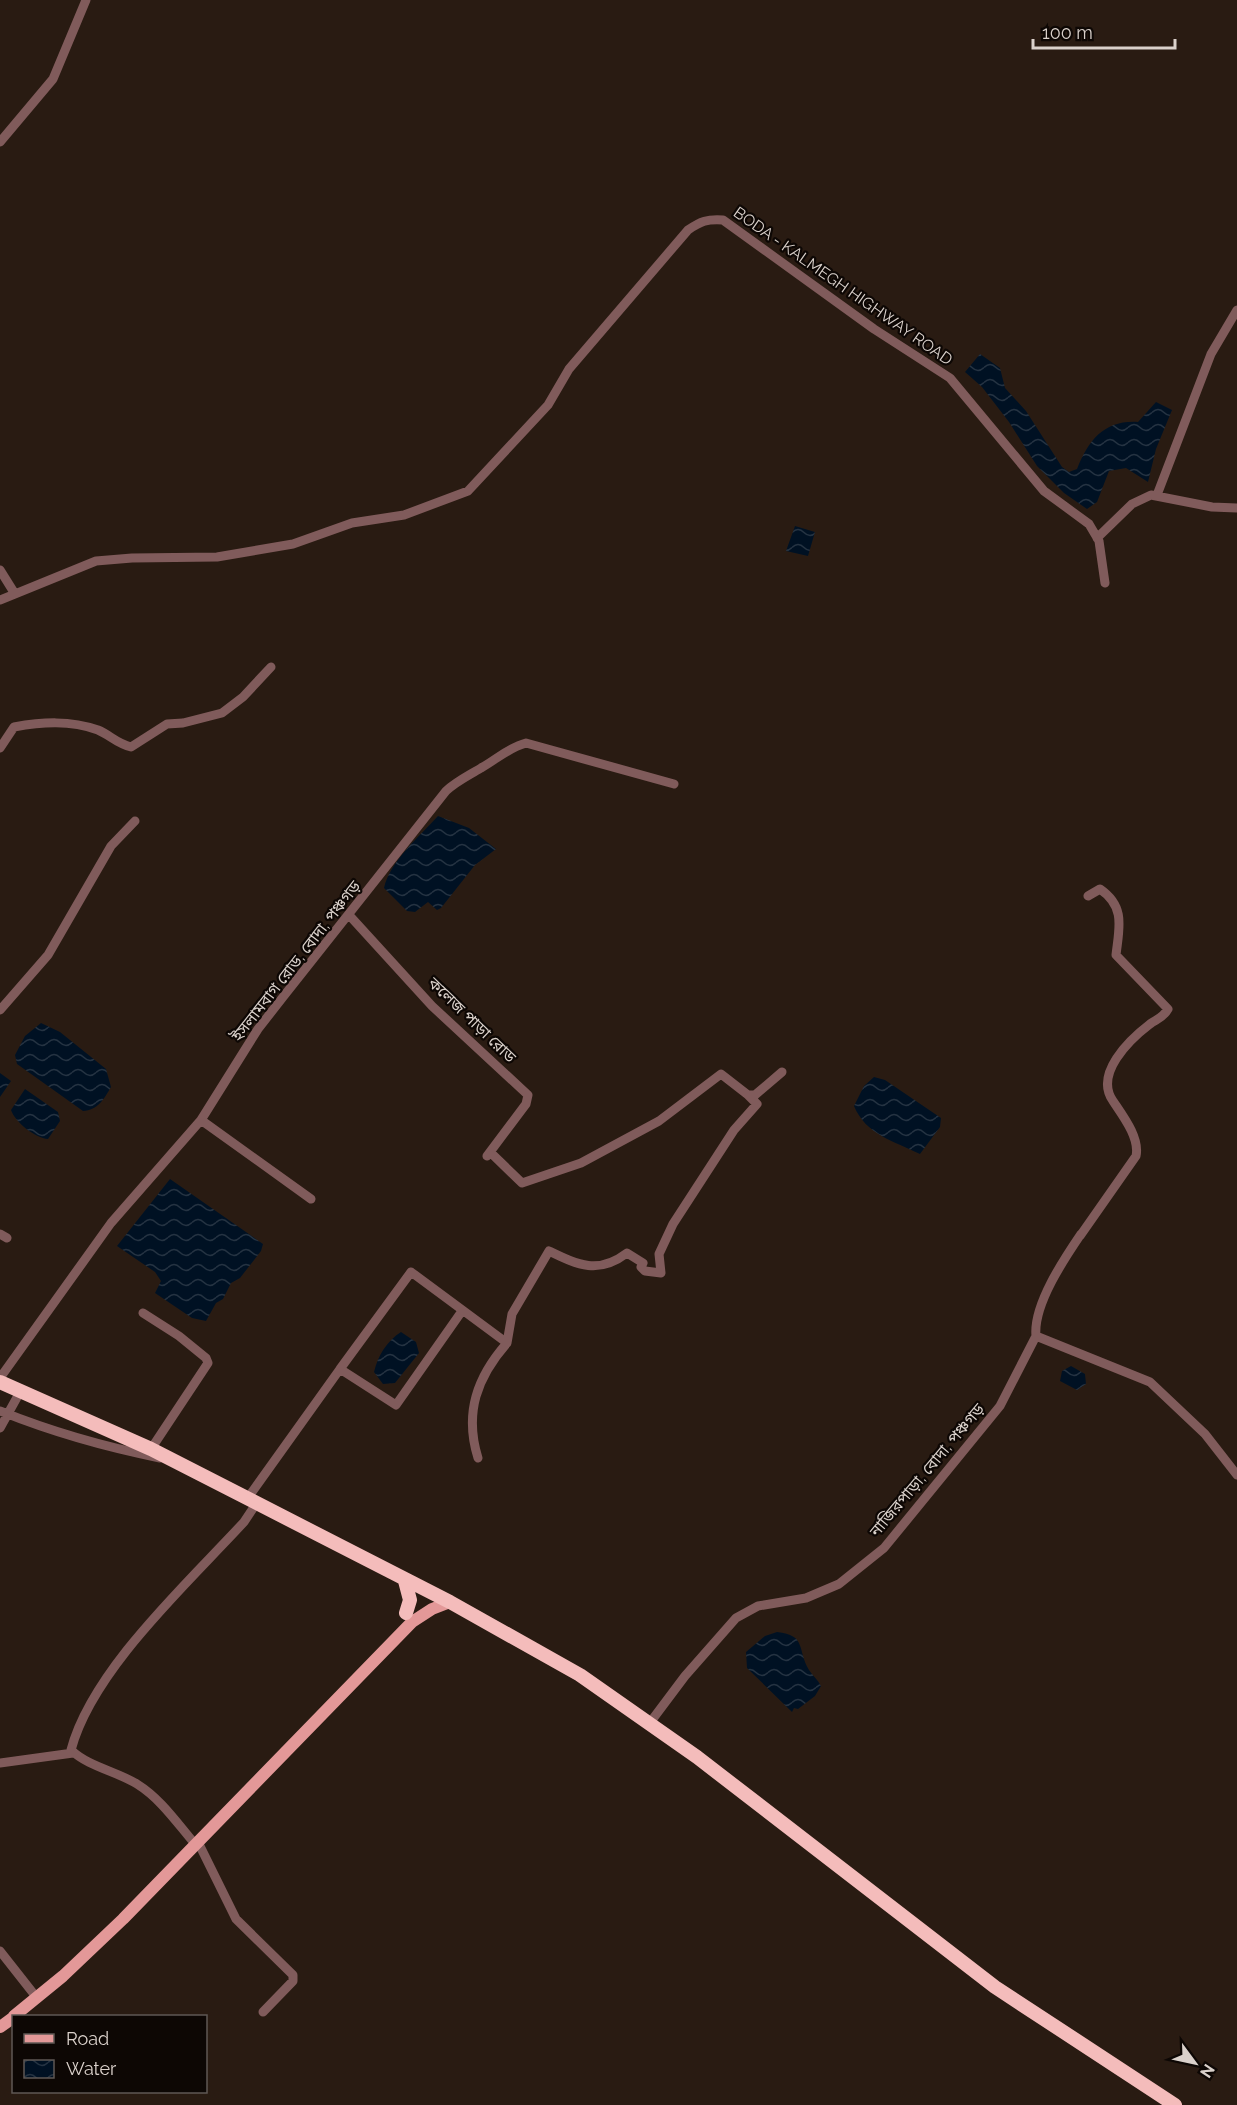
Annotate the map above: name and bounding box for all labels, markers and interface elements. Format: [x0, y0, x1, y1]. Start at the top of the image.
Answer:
scale bar [1033, 12, 1176, 50]
text: 100 m [1042, 22, 1093, 43]
street label: BODA - KALMEGH HIGHWAY ROAD [730, 203, 956, 369]
street label: ইসলামবাগ রোড, বোদা, পঞ্চগড় [227, 877, 365, 1046]
street label: কলেজ পাড়া রোড [423, 973, 520, 1067]
street label: নাজিরপাড়া, বোদা, পঞ্চগড় [865, 1399, 989, 1541]
legend [12, 2015, 207, 2093]
text: Road [66, 2028, 109, 2049]
north arrow [1165, 2033, 1225, 2093]
text: Water [66, 2058, 117, 2079]
text: N [1196, 2061, 1218, 2081]

